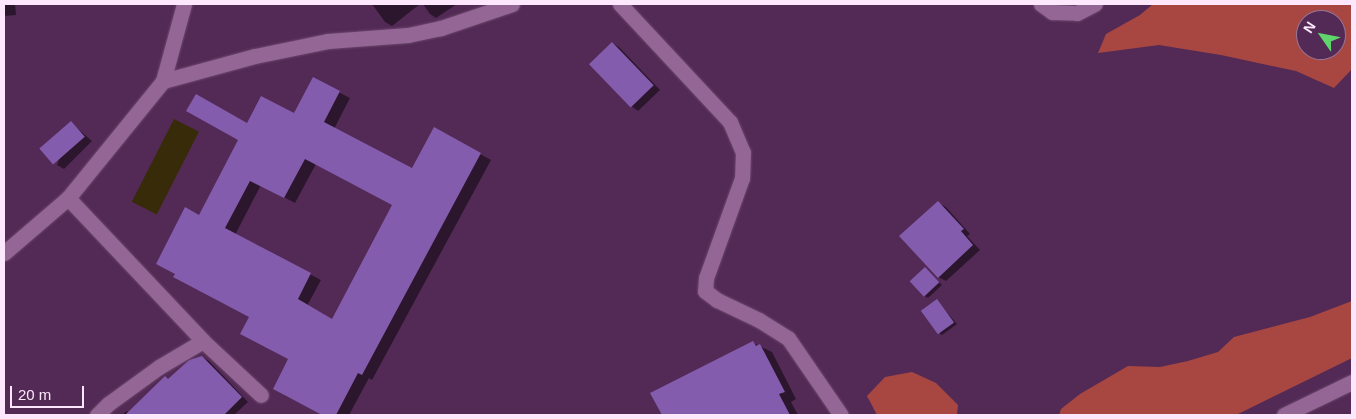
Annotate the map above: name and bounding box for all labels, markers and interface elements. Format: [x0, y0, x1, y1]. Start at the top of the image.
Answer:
north arrow [1296, 10, 1346, 60]
text: N [1300, 19, 1319, 36]
scale bar [12, 376, 86, 408]
text: 20 m [18, 386, 51, 403]

